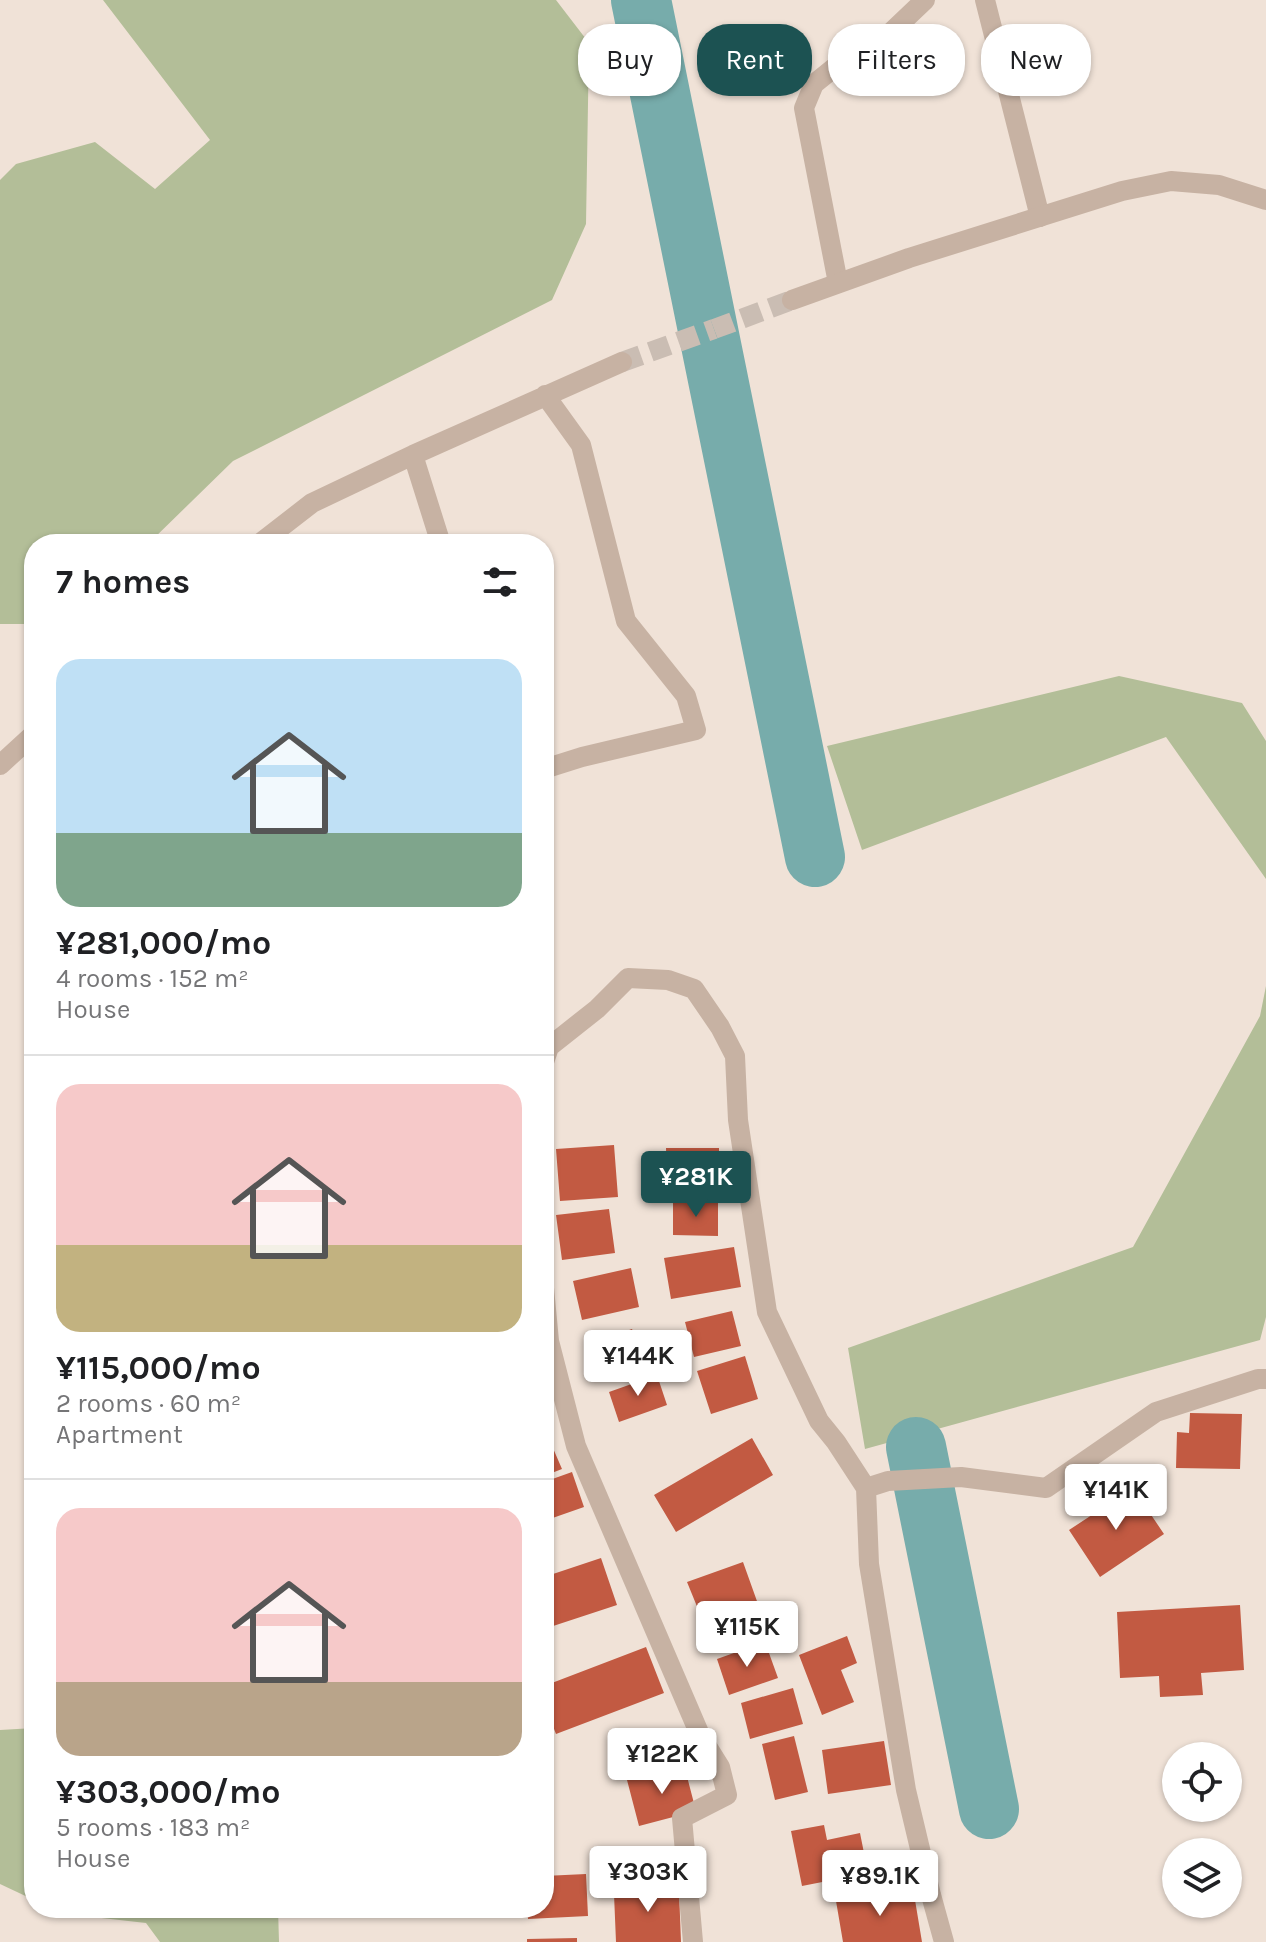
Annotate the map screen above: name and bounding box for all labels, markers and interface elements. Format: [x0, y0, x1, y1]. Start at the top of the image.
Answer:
chip: Buy [578, 24, 681, 96]
chip: Rent [697, 24, 812, 96]
chip: Filters [828, 24, 965, 96]
chip: New [981, 24, 1091, 96]
icon: filters [478, 560, 522, 604]
text: 7 homes [56, 562, 190, 602]
icon: home [217, 711, 361, 855]
text: ¥281,000/mo [56, 923, 271, 963]
text: 4 rooms · 152 m² [56, 963, 249, 994]
text: House [56, 994, 130, 1025]
icon: home [217, 1136, 361, 1280]
pin: ¥281K [640, 1151, 752, 1219]
text: ¥281K [659, 1161, 733, 1192]
pin: ¥144K [582, 1330, 694, 1398]
text: ¥144K [602, 1340, 674, 1371]
text: ¥115,000/mo [56, 1348, 261, 1388]
text: 2 rooms · 60 m² [56, 1388, 241, 1419]
text: Apartment [56, 1419, 183, 1450]
pin: ¥141K [1060, 1464, 1172, 1532]
text: ¥141K [1083, 1474, 1149, 1505]
icon: home [217, 1560, 361, 1704]
pin: ¥115K [691, 1601, 803, 1669]
text: ¥115K [714, 1611, 780, 1642]
pin: ¥122K [606, 1728, 718, 1796]
text: ¥122K [626, 1738, 698, 1769]
map controls [1162, 1742, 1242, 1918]
button: locate [1162, 1742, 1242, 1822]
text: ¥303,000/mo [56, 1772, 280, 1812]
text: 5 rooms · 183 m² [56, 1812, 251, 1843]
button: layers [1162, 1838, 1242, 1918]
text: House [56, 1843, 130, 1874]
pin: ¥303K [592, 1846, 704, 1914]
pin: ¥89.1K [815, 1850, 945, 1918]
text: ¥303K [607, 1856, 689, 1887]
text: ¥89.1K [840, 1860, 920, 1891]

